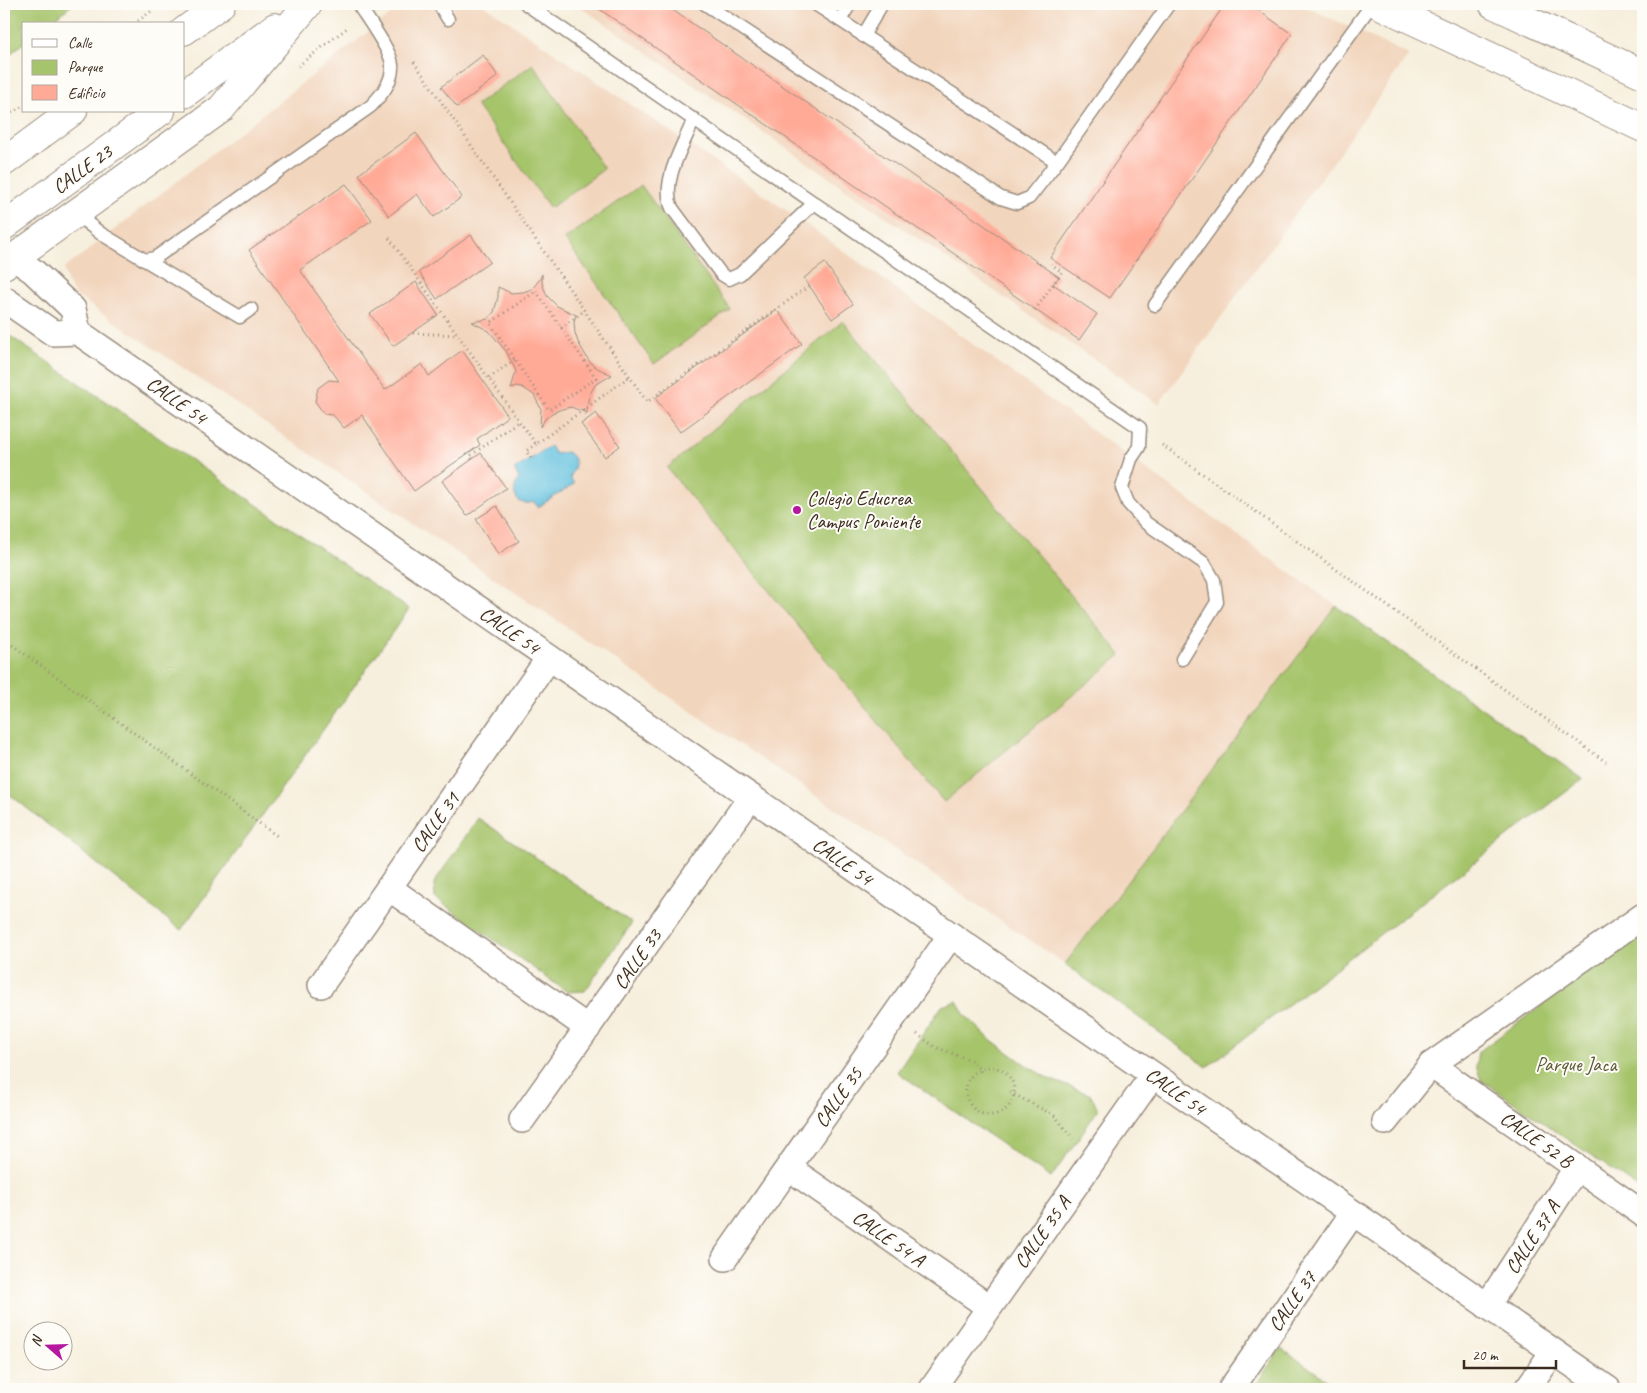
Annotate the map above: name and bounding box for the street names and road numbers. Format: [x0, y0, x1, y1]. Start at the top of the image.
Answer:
street label: CALLE 23 [48, 138, 119, 199]
street label: CALLE 54 [142, 371, 213, 431]
street label: CALLE 54 [475, 601, 546, 661]
street label: CALLE 31 [406, 787, 466, 857]
street label: CALLE 54 [808, 832, 879, 892]
street label: CALLE 33 [608, 923, 668, 994]
street label: CALLE 35 [809, 1062, 869, 1132]
street label: CALLE 54 [1141, 1062, 1212, 1122]
street label: CALLE 52 B [1496, 1105, 1579, 1174]
street label: CALLE 35 A [1009, 1191, 1077, 1273]
street label: CALLE 37 A [1499, 1195, 1566, 1279]
street label: CALLE 54 A [848, 1205, 930, 1273]
street label: CALLE 37 [1263, 1266, 1323, 1336]

